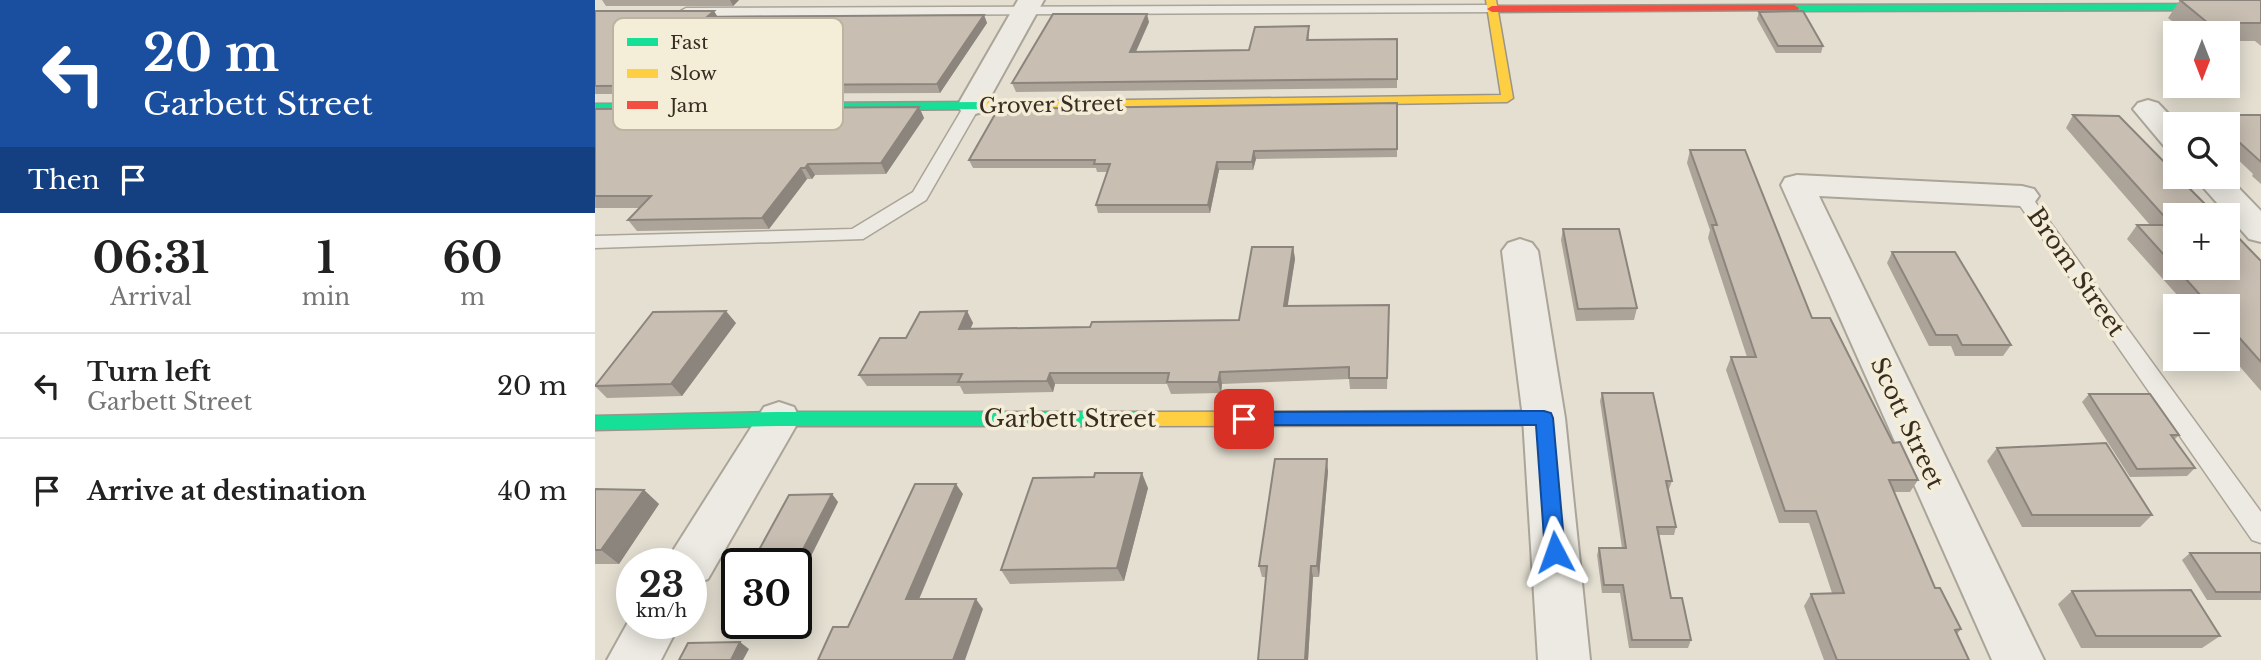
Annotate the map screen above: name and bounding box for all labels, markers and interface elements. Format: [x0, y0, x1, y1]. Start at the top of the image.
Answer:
legend [613, 18, 843, 130]
north arrow [2163, 21, 2240, 98]
map controls [2163, 21, 2240, 371]
text: 20 m [143, 23, 279, 84]
icon: left [28, 28, 119, 119]
text: Fast [670, 31, 709, 54]
text: Slow [670, 62, 717, 85]
text: Garbett Street [143, 84, 373, 124]
street label: Grover Street [979, 91, 1123, 119]
text: Jam [667, 94, 708, 117]
button: search [2163, 112, 2240, 189]
icon: arrive [114, 161, 152, 199]
text: Then [28, 164, 100, 196]
street label: Brom Street [2021, 202, 2131, 342]
button: + [2163, 203, 2240, 280]
text: 06:31 [92, 232, 209, 284]
text: 1 [317, 232, 335, 284]
text: 60 [443, 232, 503, 284]
text: Arrival [110, 283, 192, 311]
text: min [302, 283, 350, 311]
text: m [460, 283, 485, 311]
button: − [2163, 294, 2240, 371]
street label: Scott Street [1864, 353, 1950, 493]
text: Turn left [87, 356, 211, 388]
icon: left [28, 367, 66, 405]
text: 20 m [497, 370, 567, 402]
text: Garbett Street [87, 388, 252, 416]
pin [1214, 389, 1274, 449]
icon: arrive [1225, 400, 1263, 438]
street label: Garbett Street [984, 404, 1156, 433]
icon: arrive [28, 472, 66, 510]
text: Arrive at destination [87, 475, 367, 507]
text: 40 m [498, 475, 567, 507]
position arrow [1518, 515, 1592, 589]
speed limit sign: 30 [721, 548, 812, 639]
text: 23 [639, 563, 684, 606]
text: km/h [636, 600, 687, 622]

